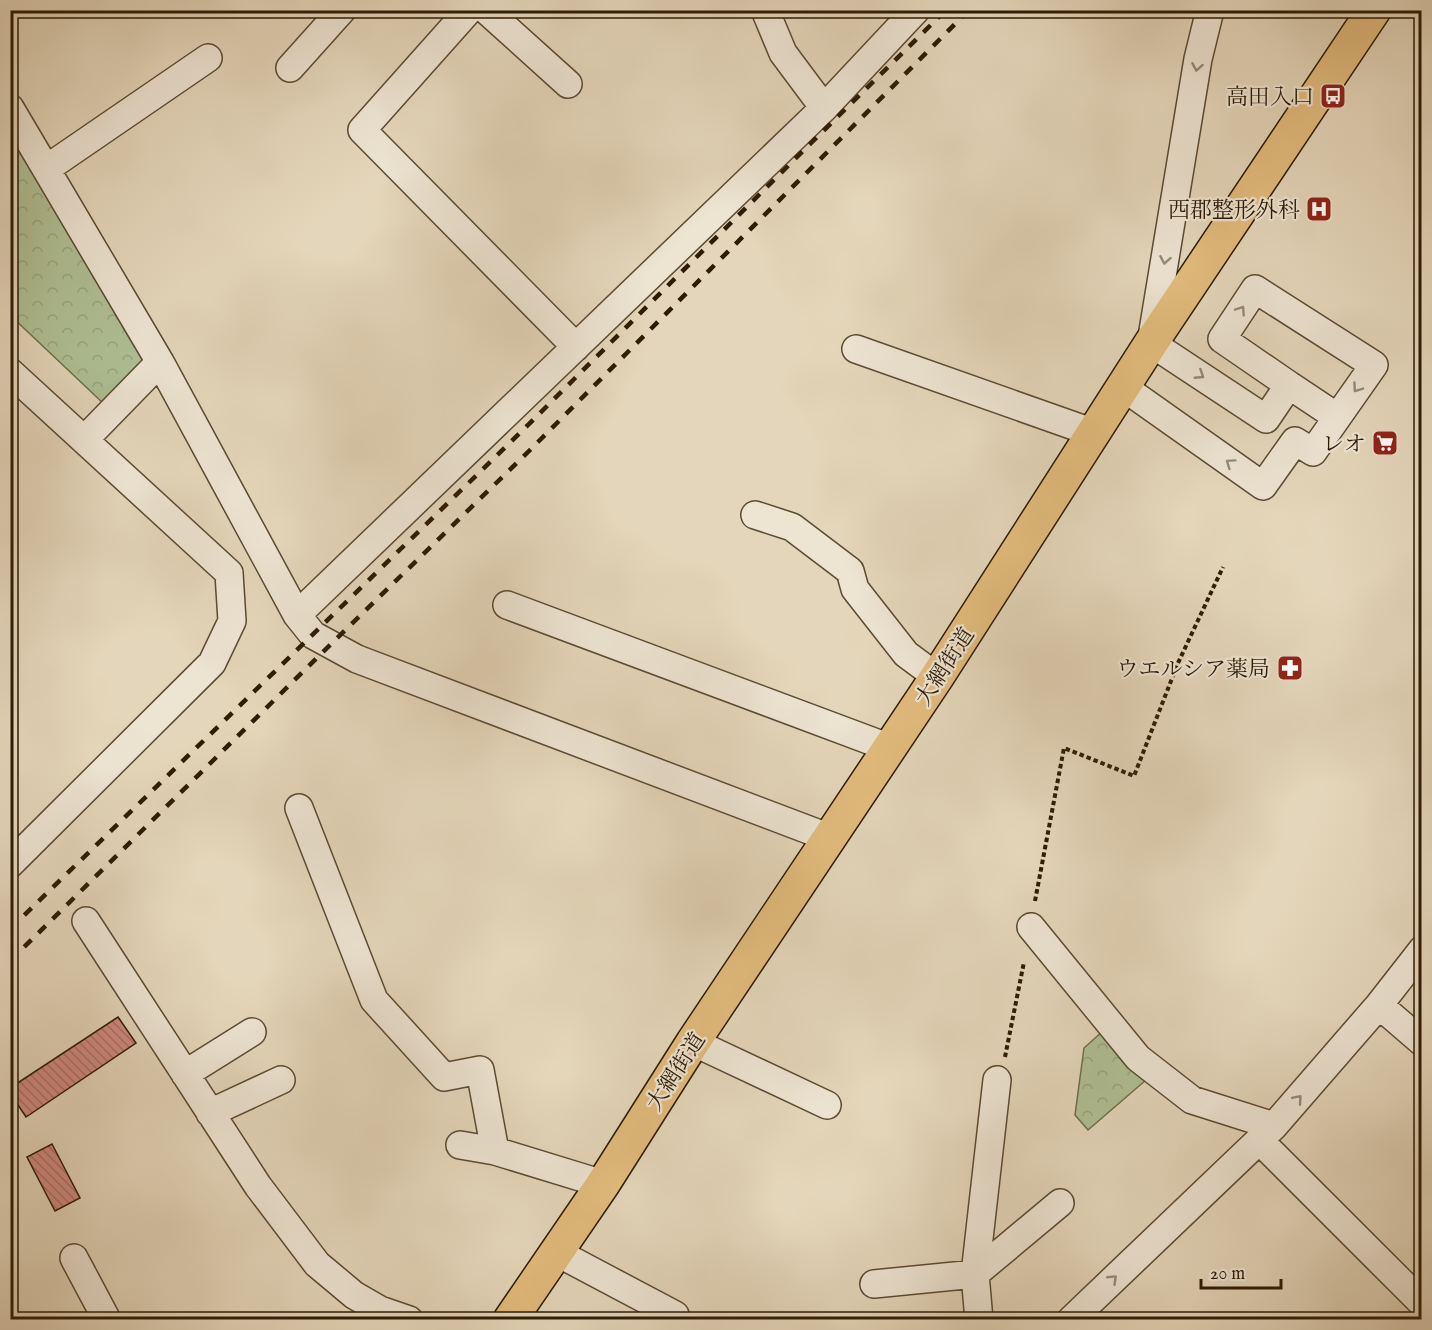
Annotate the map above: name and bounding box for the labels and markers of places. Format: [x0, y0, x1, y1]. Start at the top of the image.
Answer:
bus stop icon: 高田入口 [1318, 81, 1348, 111]
place label: 高田入口 [1226, 84, 1314, 112]
hospital icon: 西郡整形外科 [1304, 194, 1334, 224]
place label: 西郡整形外科 [1168, 197, 1300, 225]
supermarket icon: レオ [1370, 428, 1400, 458]
place label: レオ [1322, 431, 1366, 459]
pharmacy icon: ウエルシア薬局 [1275, 653, 1305, 683]
place label: ウエルシア薬局 [1117, 656, 1270, 684]

